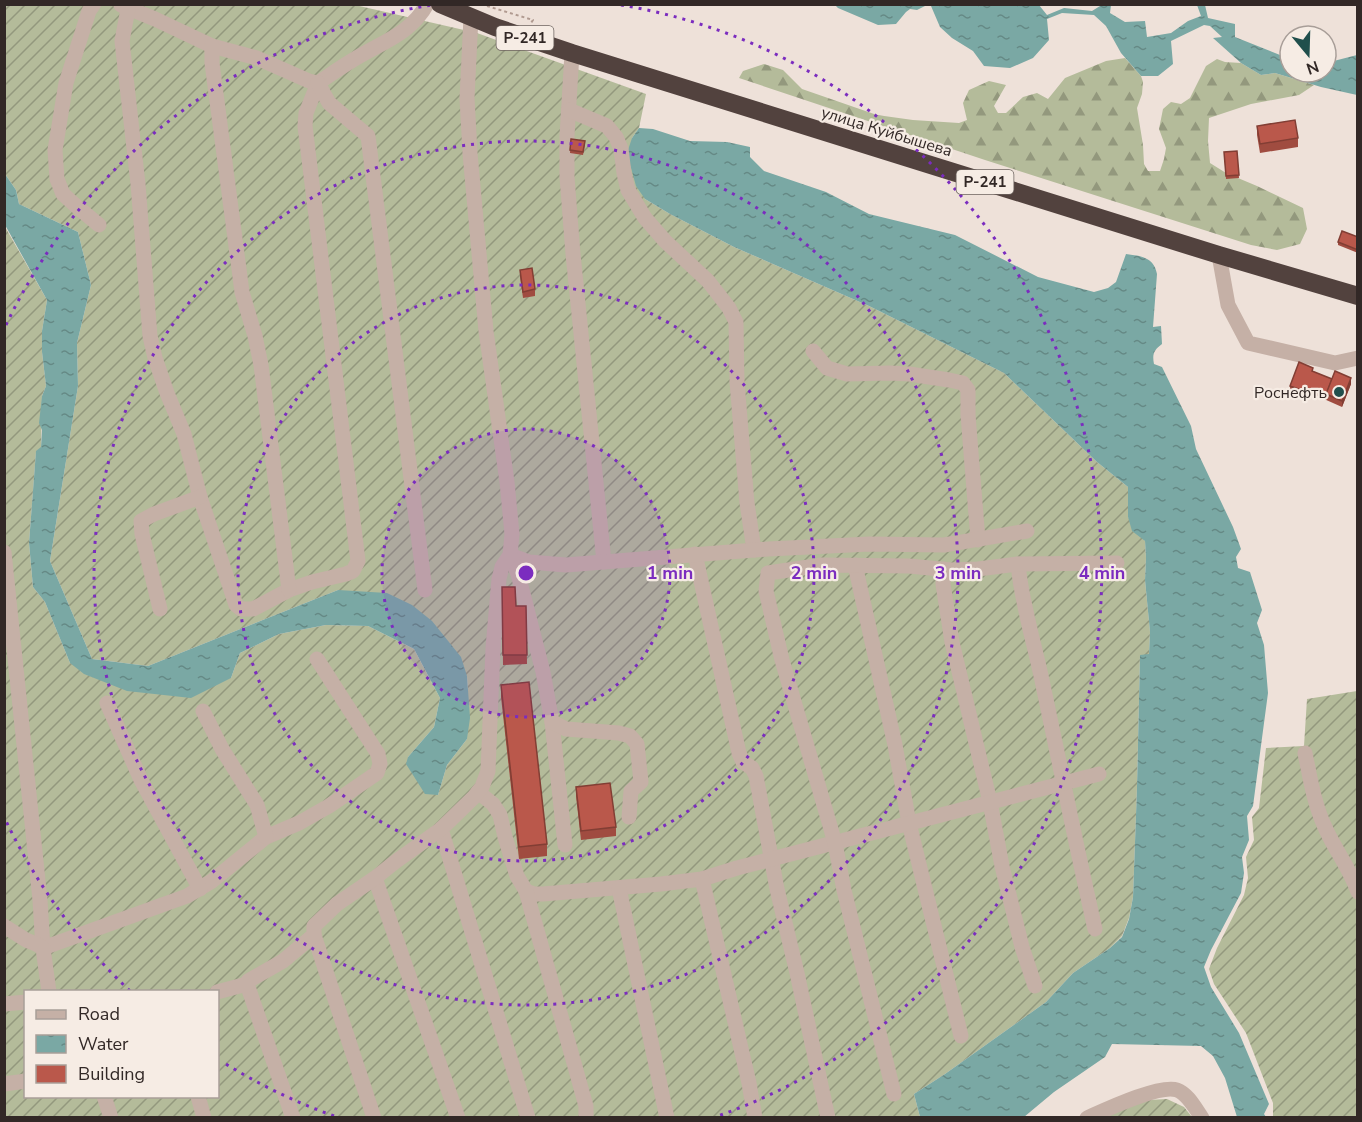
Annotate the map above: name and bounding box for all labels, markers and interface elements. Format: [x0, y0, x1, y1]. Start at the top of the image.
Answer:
north arrow [1278, 24, 1338, 84]
road number: Р-241 [496, 26, 554, 50]
text: N [1303, 55, 1322, 80]
street label: улица Куйбышева [819, 102, 955, 162]
road number: Р-241 [956, 170, 1014, 194]
place label: Роснефть [1254, 382, 1327, 404]
marker: Роснефть [1332, 385, 1346, 399]
text: 1 min [647, 561, 693, 585]
text: 2 min [791, 561, 837, 585]
text: 3 min [935, 561, 981, 585]
text: 4 min [1079, 561, 1125, 585]
centre of rings [516, 563, 536, 583]
legend [24, 990, 219, 1098]
text: Road [78, 1002, 120, 1026]
text: Water [78, 1032, 129, 1056]
text: Building [78, 1062, 145, 1086]

